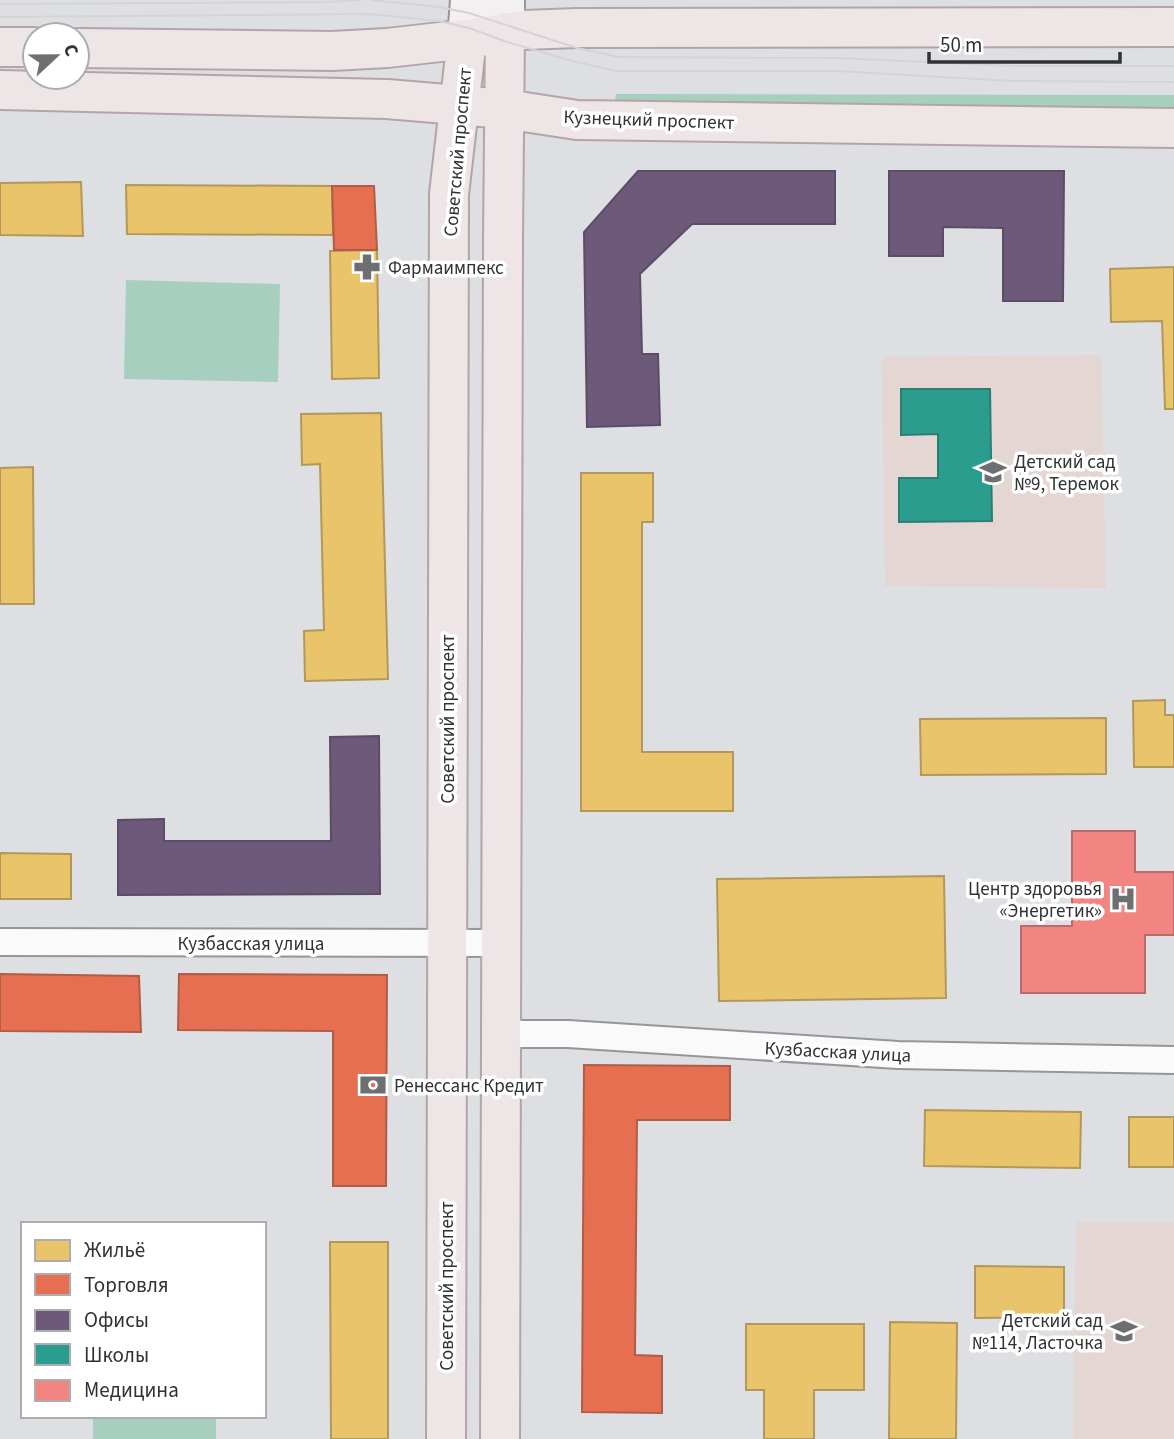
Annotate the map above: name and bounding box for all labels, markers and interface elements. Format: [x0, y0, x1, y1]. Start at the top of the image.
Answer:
north arrow [21, 21, 91, 91]
scale bar [929, 21, 1120, 65]
text: 50 m [940, 30, 982, 60]
text: С [56, 40, 85, 60]
street label: Советский проспект [438, 66, 479, 238]
street label: Кузнецкий проспект [563, 104, 735, 137]
pharmacy icon: Фармаимпекс [352, 252, 382, 282]
place label: Фармаимпекс [388, 255, 504, 282]
place label: Детский сад №9, Теремок [1014, 449, 1120, 498]
school or university icon: Детский сад №9, Теремок [978, 457, 1008, 487]
street label: Советский проспект [435, 634, 462, 804]
place label: Центр здоровья «Энергетик» [968, 876, 1102, 925]
hospital icon: Центр здоровья «Энергетик» [1108, 884, 1138, 914]
street label: Кузбасская улица [178, 931, 324, 958]
street label: Кузбасская улица [764, 1035, 912, 1070]
bank icon: Ренессанс Кредит [358, 1070, 388, 1100]
place label: Ренессанс Кредит [394, 1073, 544, 1100]
street label: Советский проспект [434, 1201, 461, 1371]
legend [21, 1222, 266, 1418]
text: Жильё [84, 1235, 145, 1265]
text: Торговля [84, 1270, 169, 1300]
text: Офисы [84, 1305, 149, 1335]
place label: Детский сад №114, Ласточка [972, 1308, 1103, 1357]
school or university icon: Детский сад №114, Ласточка [1109, 1316, 1139, 1346]
text: Школы [84, 1340, 149, 1370]
text: Медицина [84, 1375, 179, 1405]

